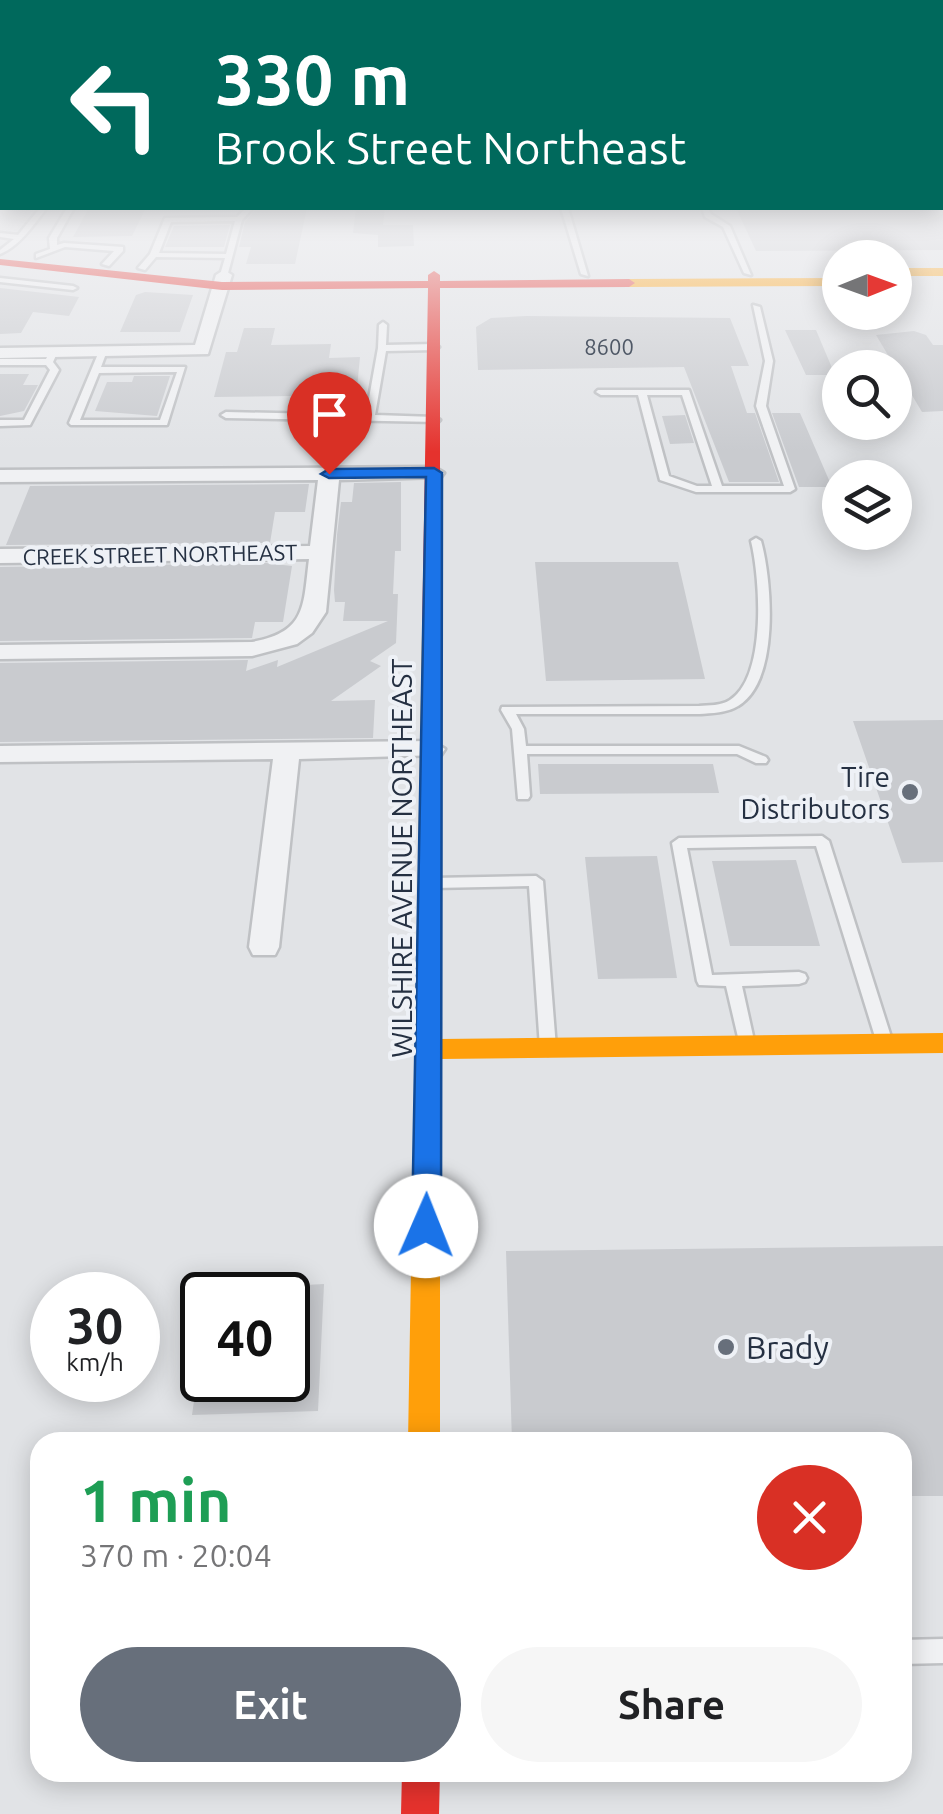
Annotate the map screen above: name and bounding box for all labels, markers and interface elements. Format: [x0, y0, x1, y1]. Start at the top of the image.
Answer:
icon: left [50, 40, 180, 170]
text: 330 m [215, 40, 410, 118]
text: Brook Street Northeast [215, 122, 686, 173]
north arrow [822, 240, 912, 330]
map controls [822, 240, 912, 550]
house number: 8600 [584, 334, 634, 359]
button: search [822, 350, 912, 440]
pin [287, 372, 372, 475]
icon: arrive [302, 387, 357, 442]
button: layers [822, 460, 912, 550]
street label: CREEK STREET NORTHEAST [22, 539, 298, 569]
street label: WILSHIRE AVENUE NORTHEAST [386, 658, 417, 1058]
place label: Tire Distributors [740, 761, 890, 824]
marker: Tire Distributors [899, 781, 921, 803]
position arrow [374, 1174, 478, 1278]
speed limit sign: 40 [180, 1272, 310, 1402]
text: 30 [67, 1297, 123, 1353]
place label: Brady [746, 1329, 829, 1365]
marker: Brady [715, 1336, 737, 1358]
text: km/h [66, 1348, 124, 1376]
button: close [757, 1465, 862, 1570]
text: 1 min [80, 1466, 232, 1533]
text: 370 m · 20:04 [80, 1537, 272, 1573]
button: Exit [80, 1647, 461, 1762]
button: Share [481, 1647, 862, 1762]

